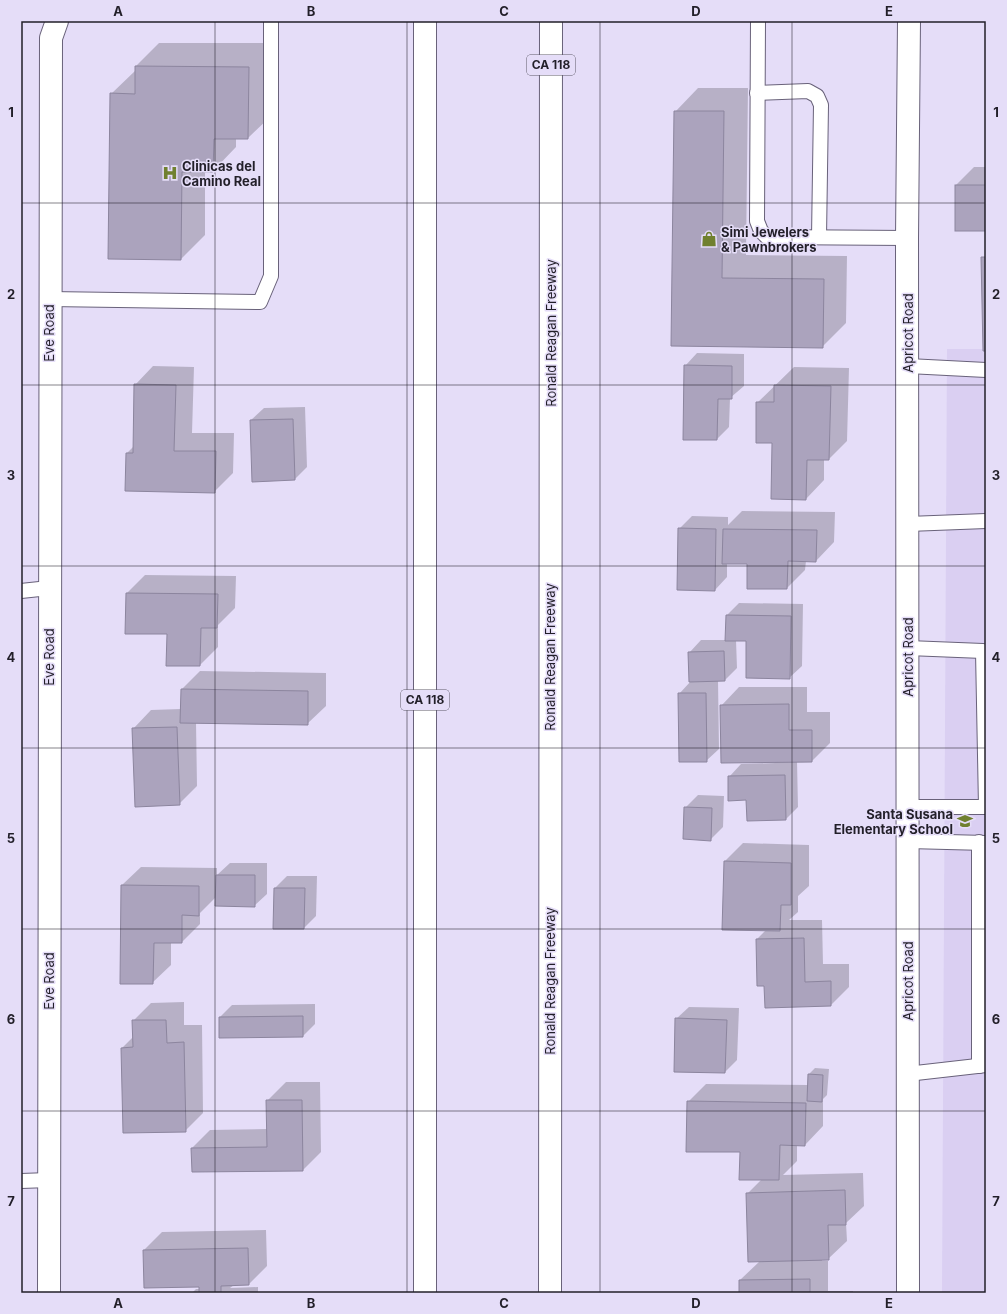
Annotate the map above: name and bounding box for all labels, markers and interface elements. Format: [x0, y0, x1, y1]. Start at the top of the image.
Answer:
text: A [113, 3, 123, 19]
text: B [307, 3, 316, 19]
text: C [499, 3, 509, 19]
text: D [691, 3, 701, 19]
text: E [885, 3, 893, 19]
road number: CA 118 [527, 55, 575, 75]
text: 1 [8, 104, 14, 120]
text: 1 [993, 104, 999, 120]
place label: Clinicas del Camino Real [182, 158, 261, 189]
hospital icon: Clinicas del Camino Real [161, 164, 179, 182]
place label: Simi Jewelers & Pawnbrokers [721, 224, 816, 255]
shop icon: Simi Jewelers & Pawnbrokers [700, 230, 718, 248]
street label: Ronald Reagan Freeway [543, 259, 559, 407]
text: 2 [7, 286, 15, 302]
text: 2 [992, 286, 1000, 302]
street label: Apricot Road [900, 293, 916, 373]
street label: Eve Road [41, 304, 57, 362]
text: 3 [7, 467, 15, 483]
text: 3 [992, 467, 1000, 483]
street label: Ronald Reagan Freeway [542, 583, 558, 731]
street label: Apricot Road [900, 617, 916, 697]
street label: Eve Road [41, 628, 57, 686]
text: 4 [7, 649, 16, 665]
text: 4 [992, 649, 1001, 665]
road number: CA 118 [401, 690, 449, 710]
place label: Santa Susana Elementary School [834, 806, 953, 837]
school or university icon: Santa Susana Elementary School [956, 812, 974, 830]
text: 5 [7, 830, 15, 846]
text: 5 [992, 830, 1000, 846]
street label: Ronald Reagan Freeway [542, 907, 558, 1055]
street label: Apricot Road [900, 941, 916, 1021]
street label: Eve Road [41, 952, 57, 1010]
text: 6 [7, 1011, 15, 1027]
text: 6 [992, 1011, 1000, 1027]
text: 7 [7, 1193, 15, 1209]
text: 7 [992, 1193, 1000, 1209]
text: A [113, 1295, 123, 1311]
text: B [307, 1295, 316, 1311]
text: C [499, 1295, 509, 1311]
text: D [691, 1295, 701, 1311]
text: E [885, 1295, 893, 1311]

